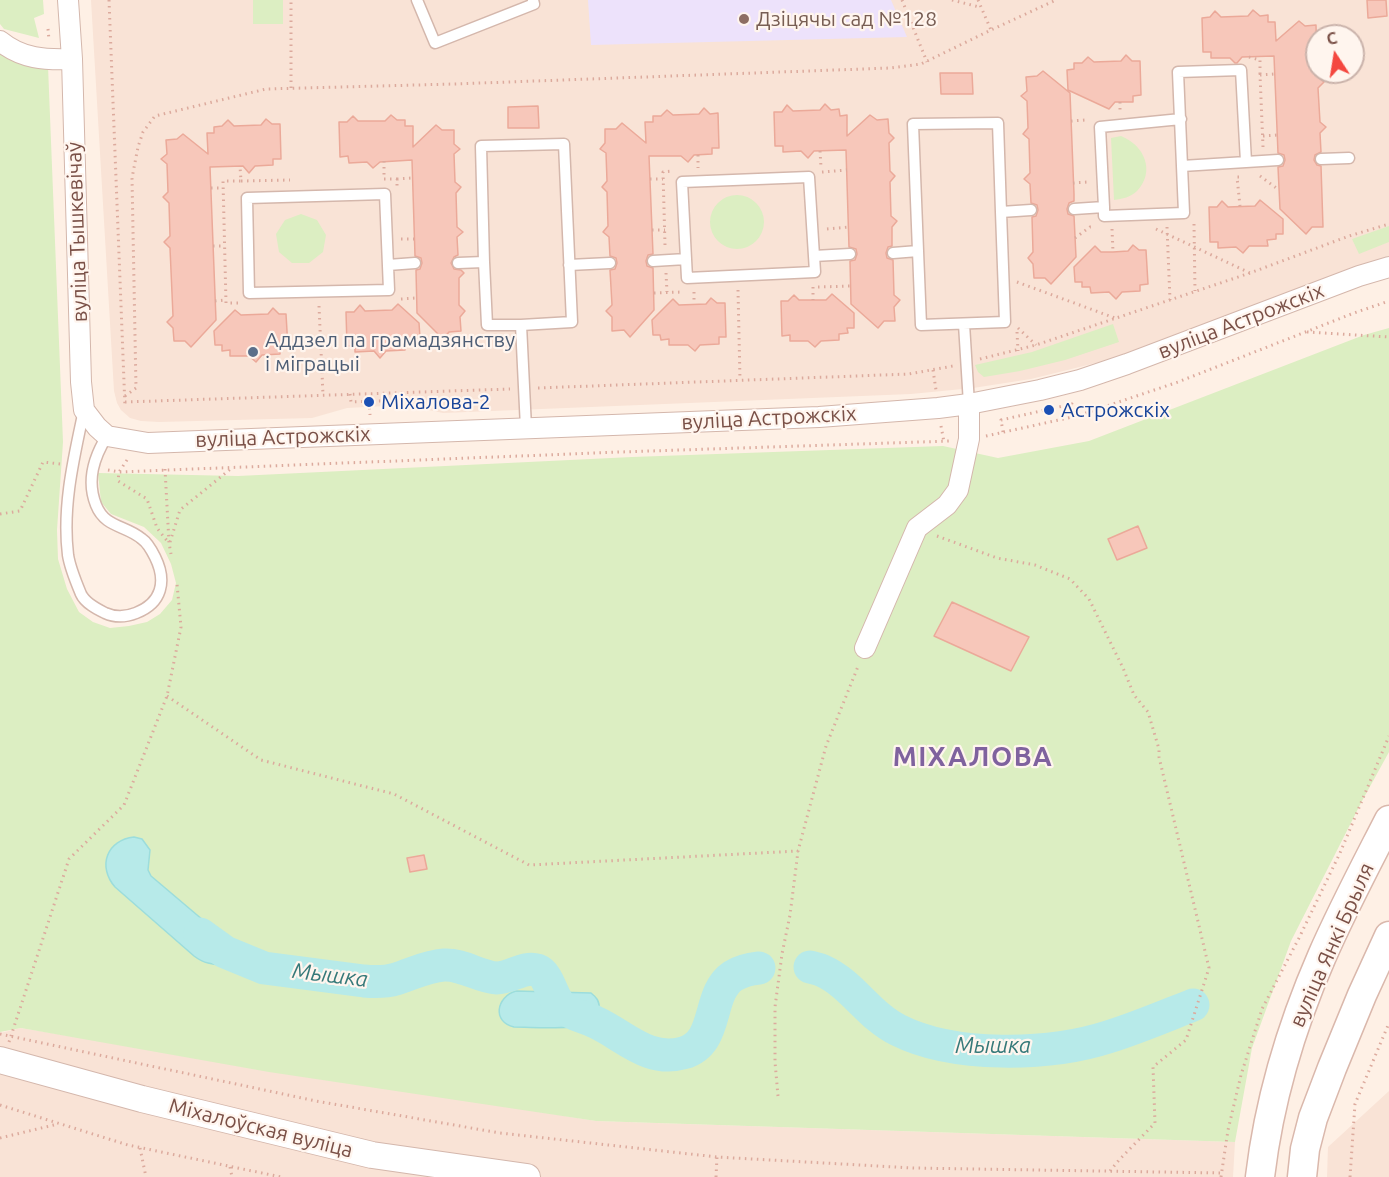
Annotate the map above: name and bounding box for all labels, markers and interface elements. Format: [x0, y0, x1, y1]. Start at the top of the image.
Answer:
place label: Дзіцячы сад №128 [756, 6, 937, 32]
marker: Дзіцячы сад №128 [737, 12, 751, 26]
north arrow [1305, 24, 1365, 84]
text: С [1325, 28, 1339, 48]
street label: вуліца Тышкевічаў [61, 141, 93, 323]
street label: вуліца Астрожскіх [1155, 278, 1327, 364]
place label: Аддзел па грамадзянству і міграцыі [265, 327, 515, 377]
marker: Аддзел па грамадзянству і міграцыі [246, 345, 260, 359]
place label: Міхалова-2 [381, 389, 491, 415]
marker: Міхалова-2 [362, 395, 376, 409]
place label: Астрожскіх [1061, 397, 1170, 423]
street label: вуліца Астрожскіх [681, 401, 857, 435]
marker: Астрожскіх [1042, 403, 1056, 417]
street label: вуліца Астрожскіх [195, 421, 371, 453]
district label: МІХАЛОВА [893, 741, 1053, 773]
street label: вуліца Янкі Брыля [1284, 859, 1380, 1031]
water label: Мышка [291, 957, 369, 993]
water label: Мышка [955, 1033, 1031, 1059]
street label: Міхалоўская вуліца [166, 1093, 356, 1163]

